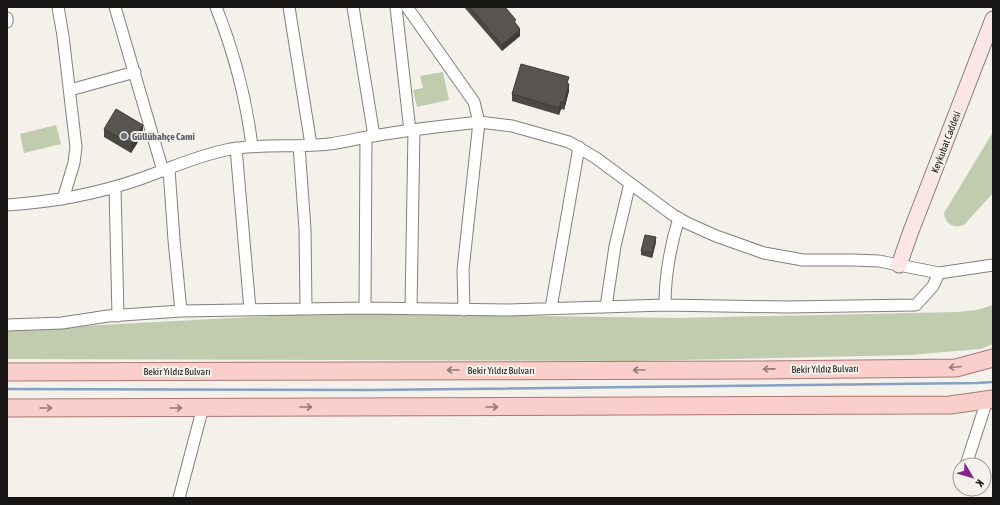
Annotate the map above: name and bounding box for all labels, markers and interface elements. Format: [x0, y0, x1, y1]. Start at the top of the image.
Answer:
street label: Keykubat Caddesi [929, 110, 963, 174]
marker: Güllübahçe Cami [119, 131, 129, 141]
place label: Güllübahçe Cami [132, 131, 195, 142]
street label: Bekir Yıldız Bulvarı [791, 363, 859, 375]
one-way arrow [949, 363, 962, 371]
street label: Bekir Yıldız Bulvarı [467, 365, 535, 376]
street label: Bekir Yıldız Bulvarı [143, 366, 211, 377]
one-way arrow [447, 366, 460, 374]
one-way arrow [633, 366, 646, 374]
one-way arrow [763, 366, 776, 373]
one-way arrow [299, 403, 312, 411]
one-way arrow [485, 403, 498, 411]
one-way arrow [39, 404, 52, 412]
one-way arrow [169, 404, 182, 411]
north arrow [952, 457, 992, 497]
text: K [973, 477, 986, 489]

